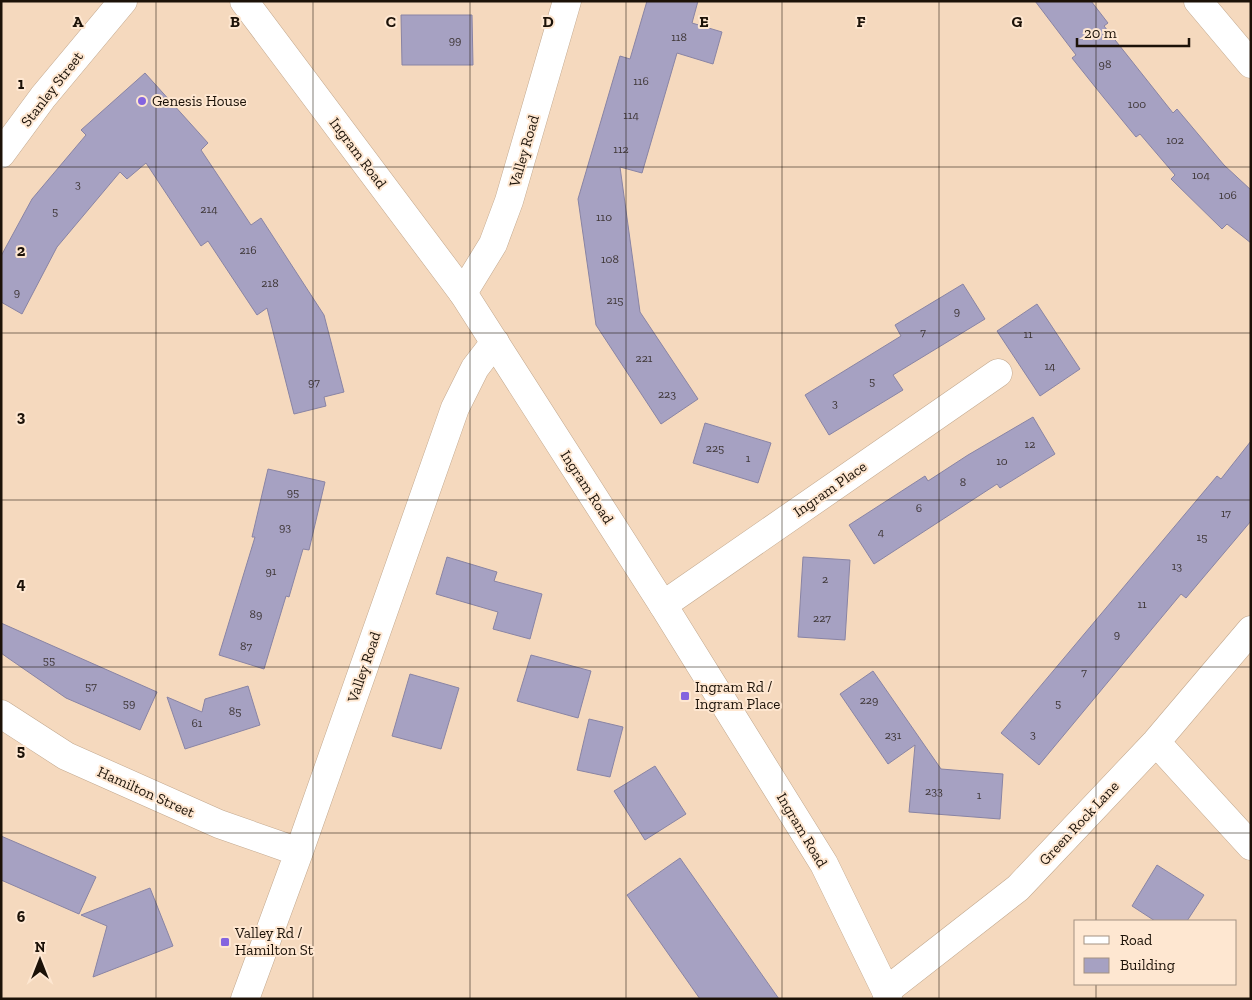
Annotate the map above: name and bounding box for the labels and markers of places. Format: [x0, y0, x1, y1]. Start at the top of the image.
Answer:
place label: Genesis House [152, 92, 247, 110]
marker: Genesis House [136, 95, 148, 107]
place label: Ingram Rd / Ingram Place [695, 678, 780, 713]
marker: Ingram Rd / Ingram Place [679, 690, 691, 702]
place label: Valley Rd / Hamilton St [234, 924, 314, 959]
marker: Valley Rd / Hamilton St [219, 936, 231, 948]

